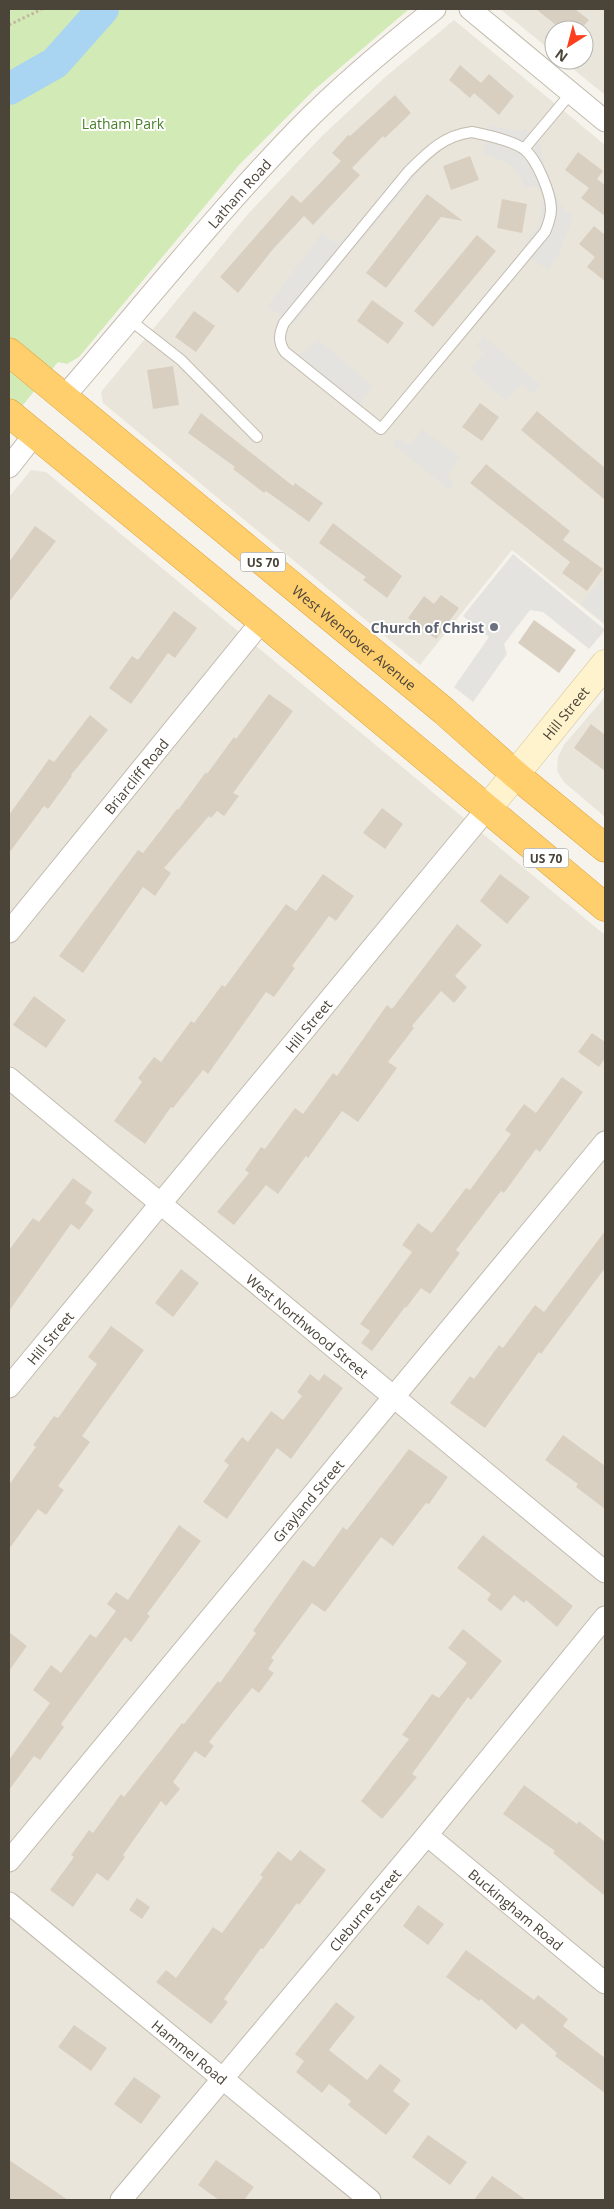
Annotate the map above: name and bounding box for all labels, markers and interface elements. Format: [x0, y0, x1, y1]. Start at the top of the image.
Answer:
north arrow [544, 20, 594, 70]
text: N [551, 45, 571, 67]
park label: Latham Park [82, 114, 165, 133]
street label: Latham Road [203, 155, 275, 232]
road number: US 70 [240, 552, 286, 572]
street label: West Wendover Avenue [288, 580, 421, 694]
place label: Church of Christ [371, 618, 484, 637]
marker: Church of Christ [488, 621, 500, 633]
street label: Hill Street [538, 682, 593, 744]
street label: Briarcliff Road [99, 734, 172, 818]
road number: US 70 [524, 848, 568, 868]
street label: Hill Street [280, 995, 336, 1056]
street label: West Northwood Street [243, 1269, 373, 1382]
street label: Hill Street [22, 1307, 77, 1368]
street label: Grayland Street [268, 1455, 348, 1546]
street label: Cleburne Street [324, 1864, 405, 1955]
street label: Buckingham Road [465, 1864, 568, 1954]
street label: Hammel Road [148, 2015, 231, 2088]

